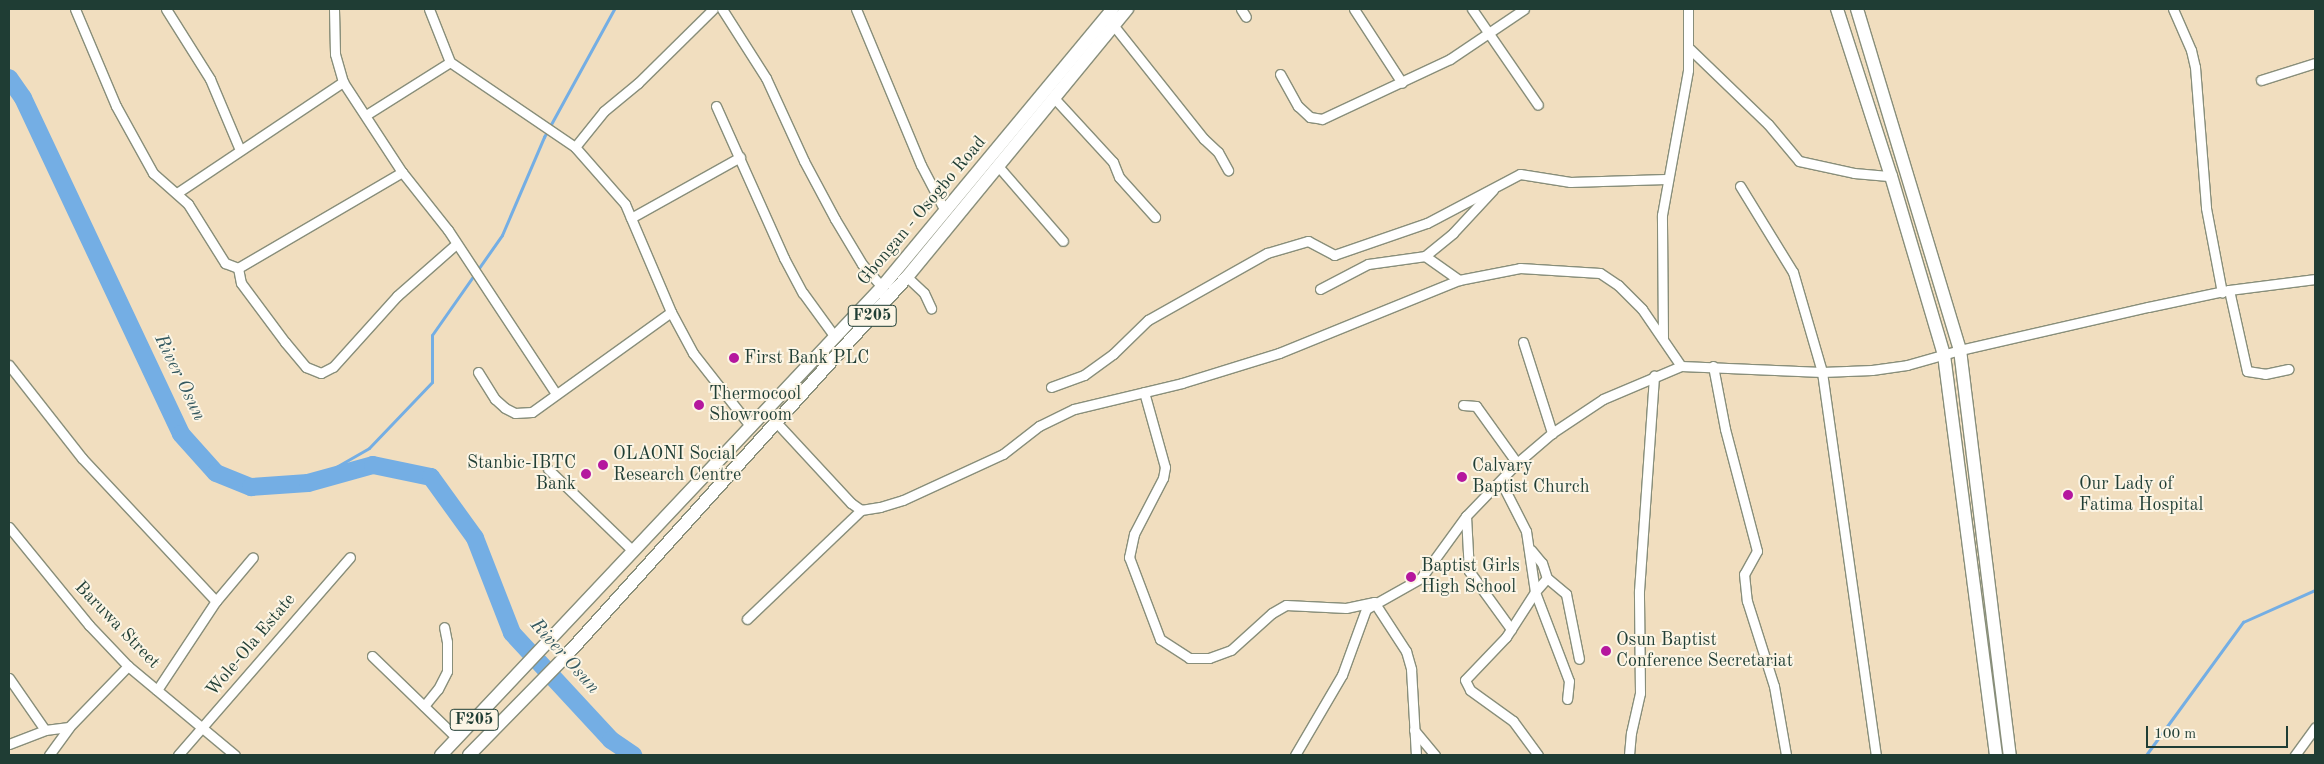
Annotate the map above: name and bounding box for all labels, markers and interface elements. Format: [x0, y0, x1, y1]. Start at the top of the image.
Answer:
street label: Gbongan - Osogbo Road [853, 132, 991, 290]
road number: F205 [847, 302, 897, 330]
water label: River Osun [148, 331, 210, 425]
place label: First Bank PLC [744, 347, 869, 369]
marker: First Bank PLC [728, 352, 740, 364]
place label: Thermocool Showroom [709, 384, 801, 426]
marker: Thermocool Showroom [693, 399, 705, 411]
place label: OLAONI Social Research Centre [613, 444, 741, 486]
place label: Stanbic-IBTC Bank [467, 453, 576, 496]
place label: Calvary Baptist Church [1472, 456, 1589, 498]
marker: OLAONI Social Research Centre [597, 459, 609, 471]
marker: Stanbic-IBTC Bank [580, 468, 592, 480]
marker: Calvary Baptist Church [1456, 471, 1468, 483]
place label: Our Lady of Fatima Hospital [2079, 474, 2203, 516]
marker: Our Lady of Fatima Hospital [2061, 488, 2075, 502]
place label: Baptist Girls High School [1421, 556, 1520, 598]
marker: Baptist Girls High School [1405, 571, 1417, 583]
street label: Baruwa Street [70, 577, 164, 673]
street label: Wole-Ola Estate [202, 589, 300, 701]
water label: River Osun [524, 615, 604, 699]
place label: Osun Baptist Conference Secretariat [1616, 630, 1793, 672]
marker: Osun Baptist Conference Secretariat [1600, 645, 1612, 657]
road number: F205 [449, 706, 499, 734]
scale bar [2149, 716, 2292, 748]
text: 100 m [2154, 727, 2196, 742]

